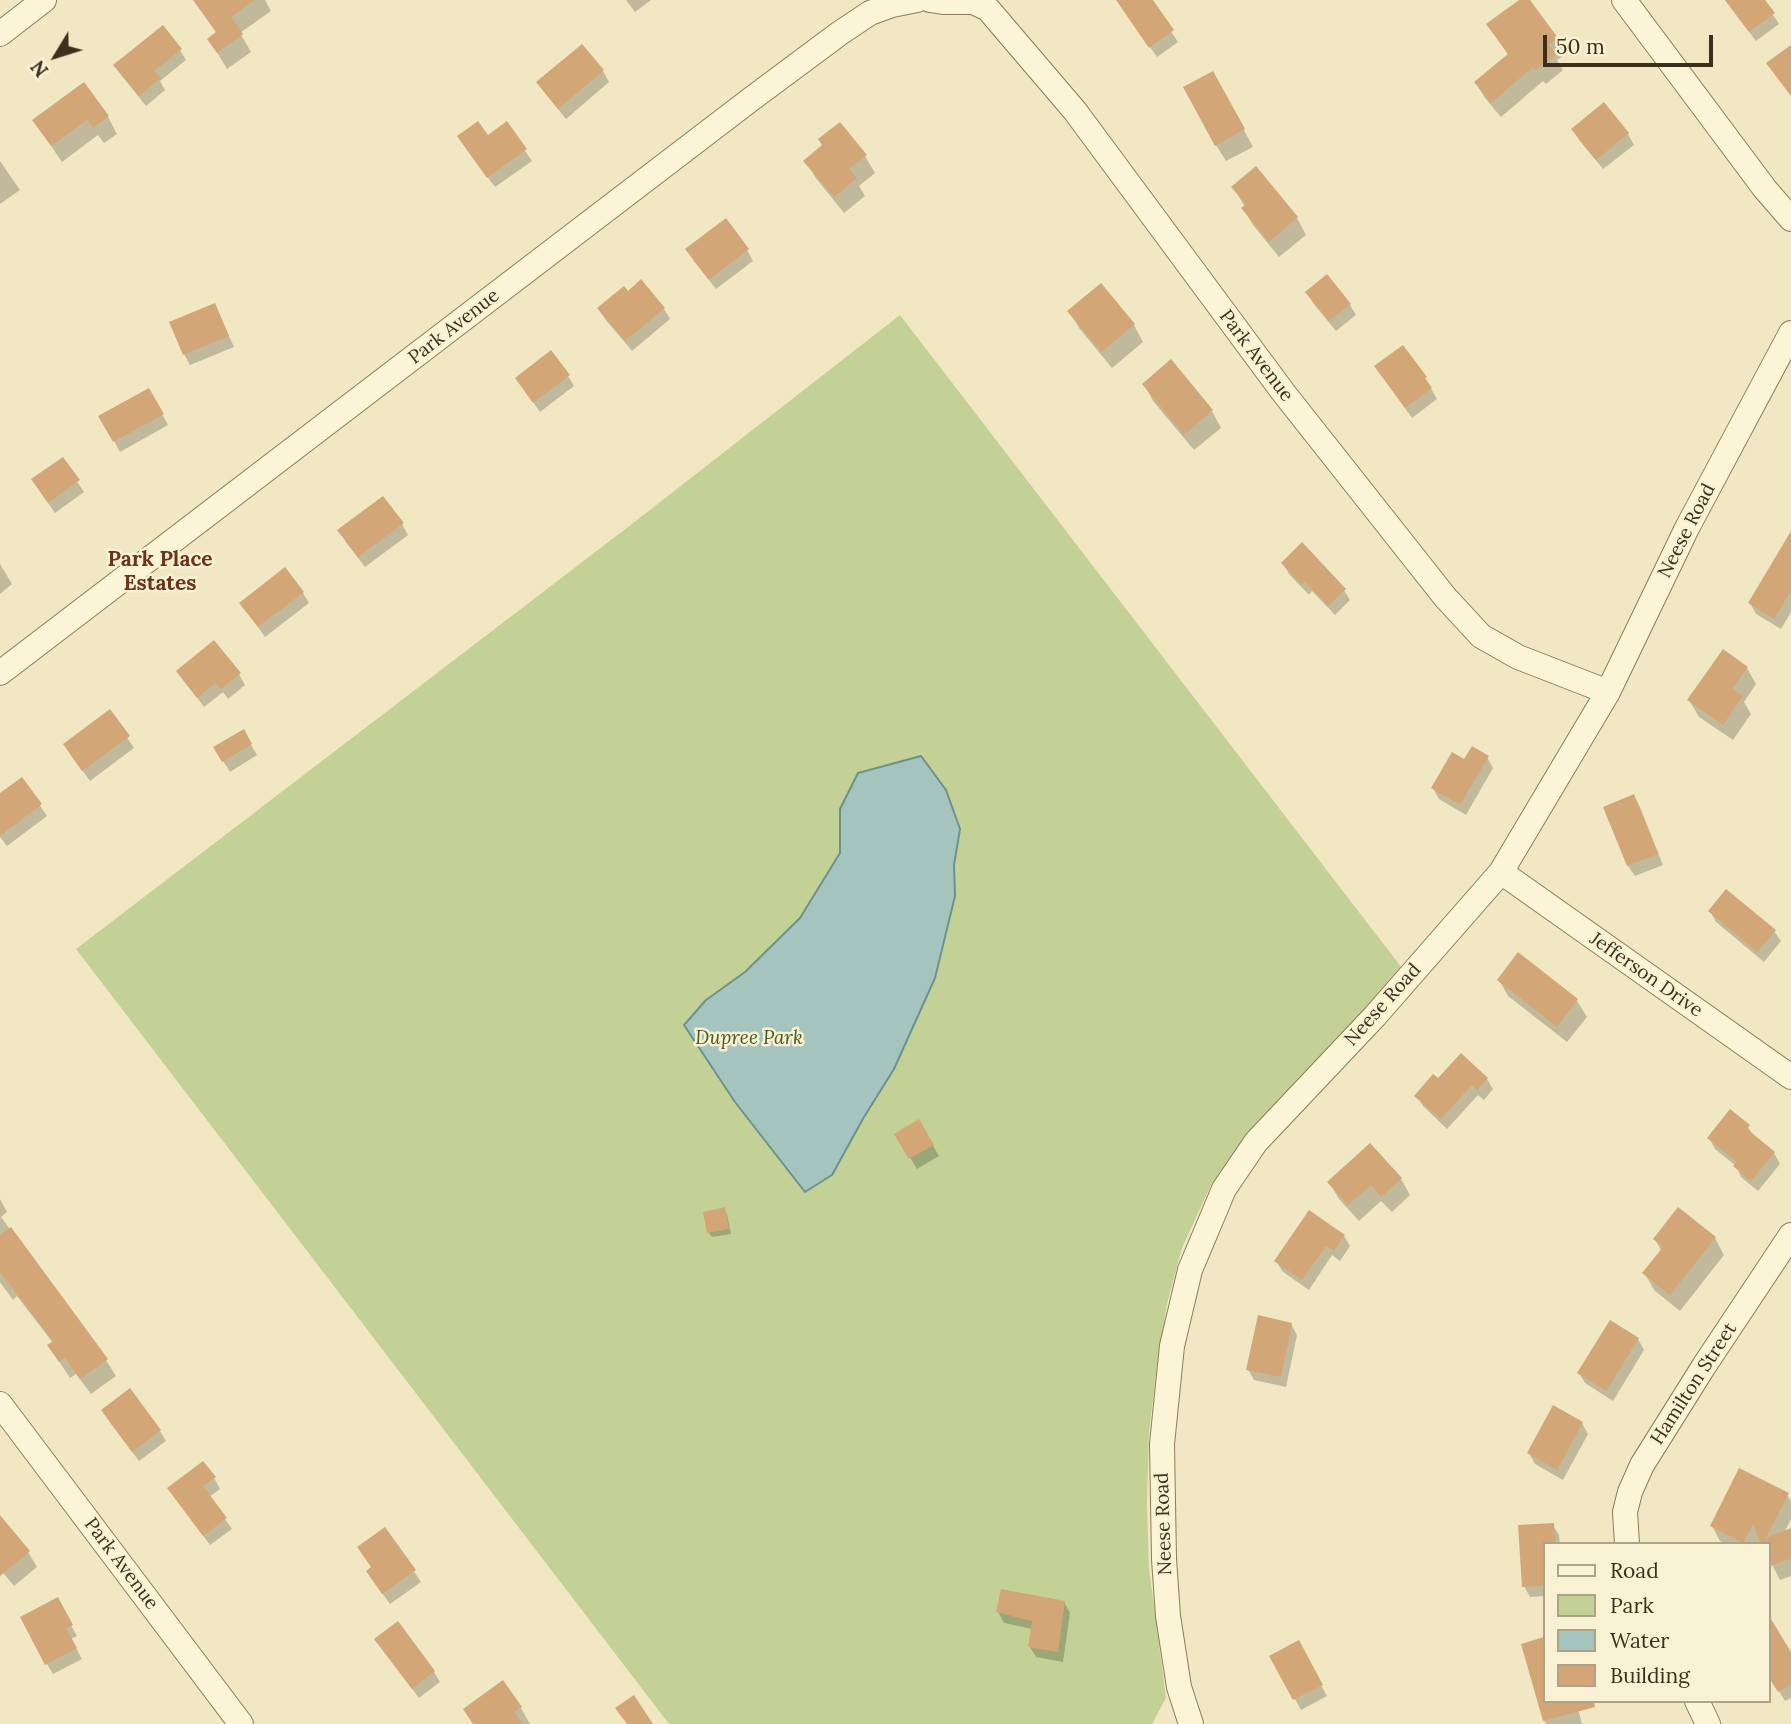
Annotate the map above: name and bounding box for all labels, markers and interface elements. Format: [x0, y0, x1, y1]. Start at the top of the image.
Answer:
north arrow [21, 21, 91, 91]
scale bar [1546, 21, 1716, 65]
text: 50 m [1556, 33, 1605, 60]
text: N [25, 56, 53, 82]
street label: Park Avenue [404, 284, 504, 370]
street label: Park Avenue [1214, 306, 1298, 406]
street label: Neese Road [1653, 480, 1721, 582]
district label: Park Place Estates [107, 547, 213, 597]
street label: Jefferson Drive [1585, 928, 1707, 1022]
street label: Neese Road [1340, 959, 1426, 1051]
park label: Dupree Park [695, 1028, 803, 1050]
street label: Hamilton Street [1646, 1319, 1742, 1449]
street label: Neese Road [1151, 1472, 1177, 1576]
street label: Park Avenue [79, 1514, 163, 1614]
legend [1542, 1542, 1770, 1703]
text: Road [1610, 1557, 1659, 1584]
text: Park [1610, 1592, 1654, 1619]
text: Water [1610, 1627, 1669, 1654]
text: Building [1610, 1662, 1690, 1689]

